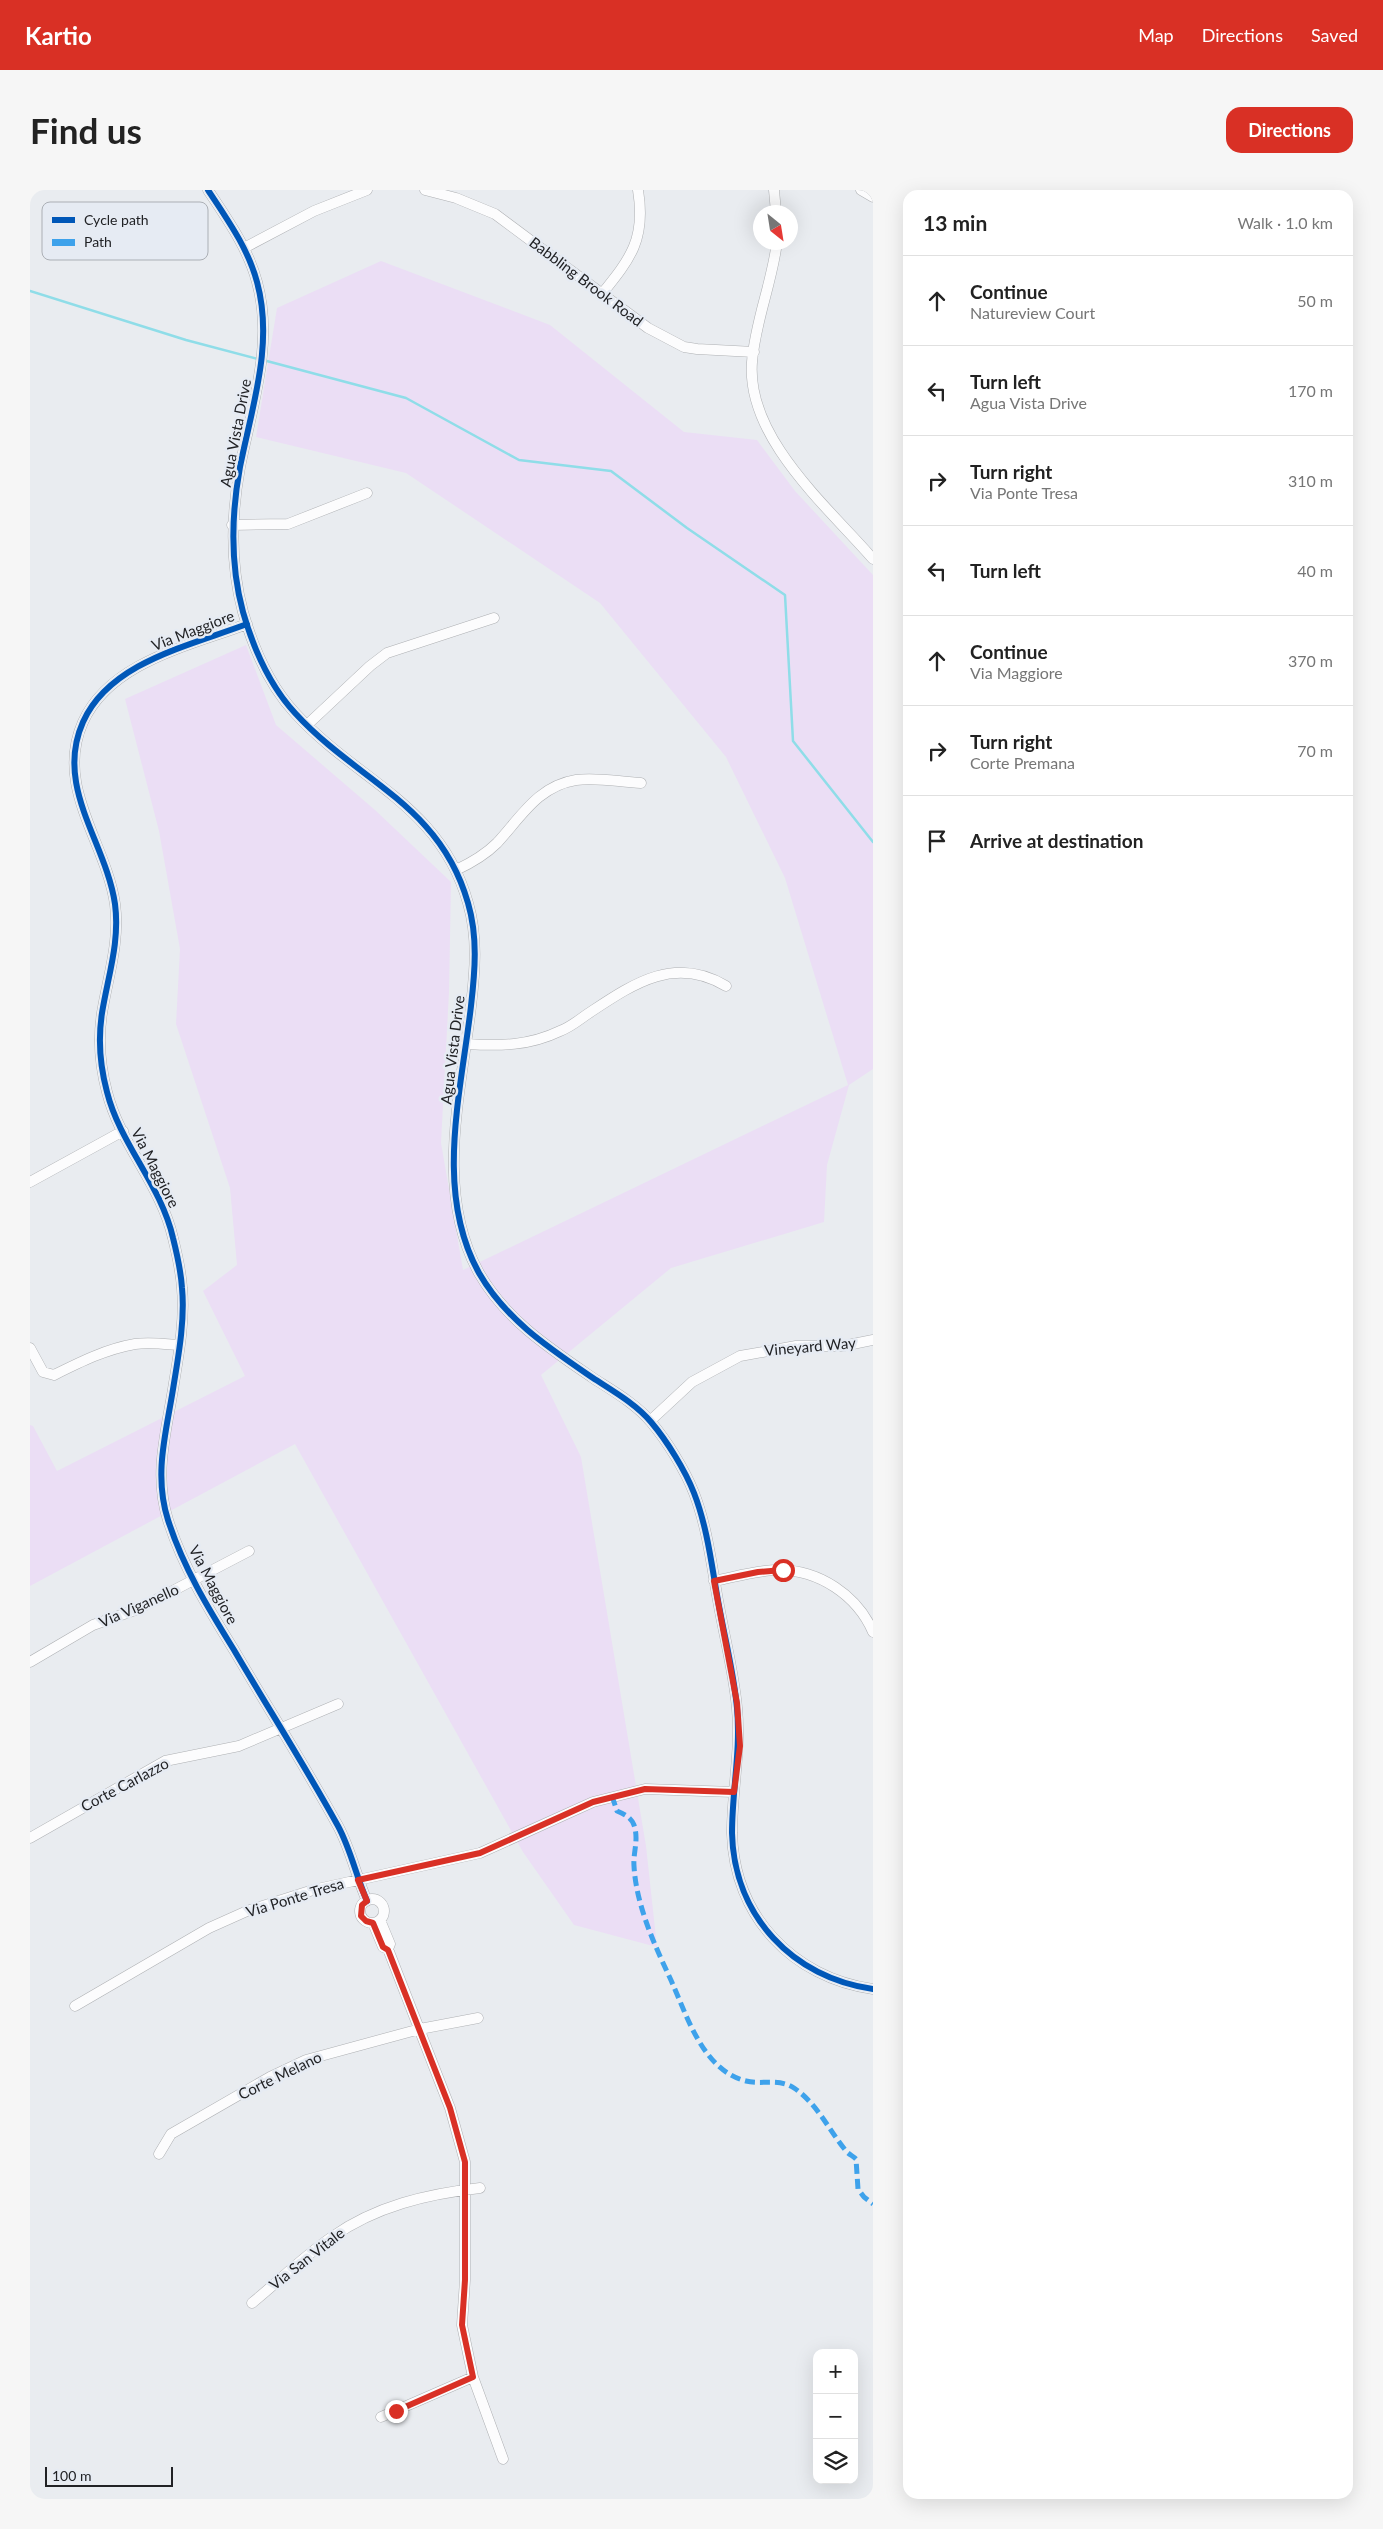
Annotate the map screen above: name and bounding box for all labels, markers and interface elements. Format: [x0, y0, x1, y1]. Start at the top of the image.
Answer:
text: Kartio [25, 21, 92, 50]
text: Map [1138, 24, 1174, 46]
text: Directions [1202, 24, 1283, 46]
text: Saved [1311, 24, 1358, 46]
button: Directions [1226, 107, 1353, 153]
text: Find us [30, 109, 142, 151]
legend [42, 202, 208, 260]
north arrow [753, 205, 798, 250]
text: 13 min [923, 210, 987, 235]
text: Cycle path [84, 211, 149, 228]
text: Walk · 1.0 km [1237, 213, 1333, 232]
text: Path [84, 233, 112, 250]
street label: Babbling Brook Road [526, 233, 647, 330]
text: Continue [970, 280, 1048, 303]
icon: ahead [923, 287, 951, 315]
text: 50 m [1297, 291, 1333, 310]
text: Natureview Court [970, 303, 1095, 322]
text: Turn left [970, 370, 1041, 393]
street label: Agua Vista Drive [216, 377, 254, 488]
icon: left [923, 377, 951, 405]
text: 170 m [1288, 381, 1333, 400]
text: Agua Vista Drive [970, 393, 1087, 412]
text: Turn right [970, 460, 1052, 483]
icon: right [923, 467, 951, 495]
text: 310 m [1288, 471, 1333, 490]
text: Via Ponte Tresa [970, 483, 1078, 502]
icon: left [923, 557, 951, 585]
text: Turn left [970, 559, 1041, 582]
text: 40 m [1297, 561, 1333, 580]
street label: Via Maggiore [149, 606, 237, 654]
text: Continue [970, 640, 1048, 663]
icon: ahead [923, 647, 951, 675]
text: 370 m [1288, 651, 1333, 670]
text: Via Maggiore [970, 663, 1063, 682]
text: Turn right [970, 730, 1052, 753]
icon: right [923, 737, 951, 765]
text: 70 m [1297, 741, 1333, 760]
text: Corte Premana [970, 753, 1075, 772]
icon: arrive [923, 827, 951, 855]
text: Arrive at destination [970, 829, 1143, 852]
street label: Agua Vista Drive [436, 994, 468, 1105]
street label: Via Maggiore [128, 1125, 184, 1210]
street label: Vineyard Way [763, 1333, 857, 1359]
street label: Via Maggiore [186, 1542, 242, 1627]
route start [772, 1559, 795, 1582]
street label: Via Viganello [96, 1579, 181, 1631]
street label: Corte Carlazzo [78, 1753, 171, 1815]
street label: Via Ponte Tresa [244, 1874, 346, 1920]
street label: Corte Melano [235, 2047, 324, 2103]
street label: Via San Vitale [265, 2223, 348, 2293]
map controls [813, 2349, 858, 2484]
button: + [813, 2349, 858, 2394]
button: − [813, 2394, 858, 2439]
route end [385, 2400, 408, 2423]
button: layers [813, 2439, 858, 2484]
scale bar [45, 2464, 172, 2487]
text: 100 m [52, 2467, 91, 2484]

